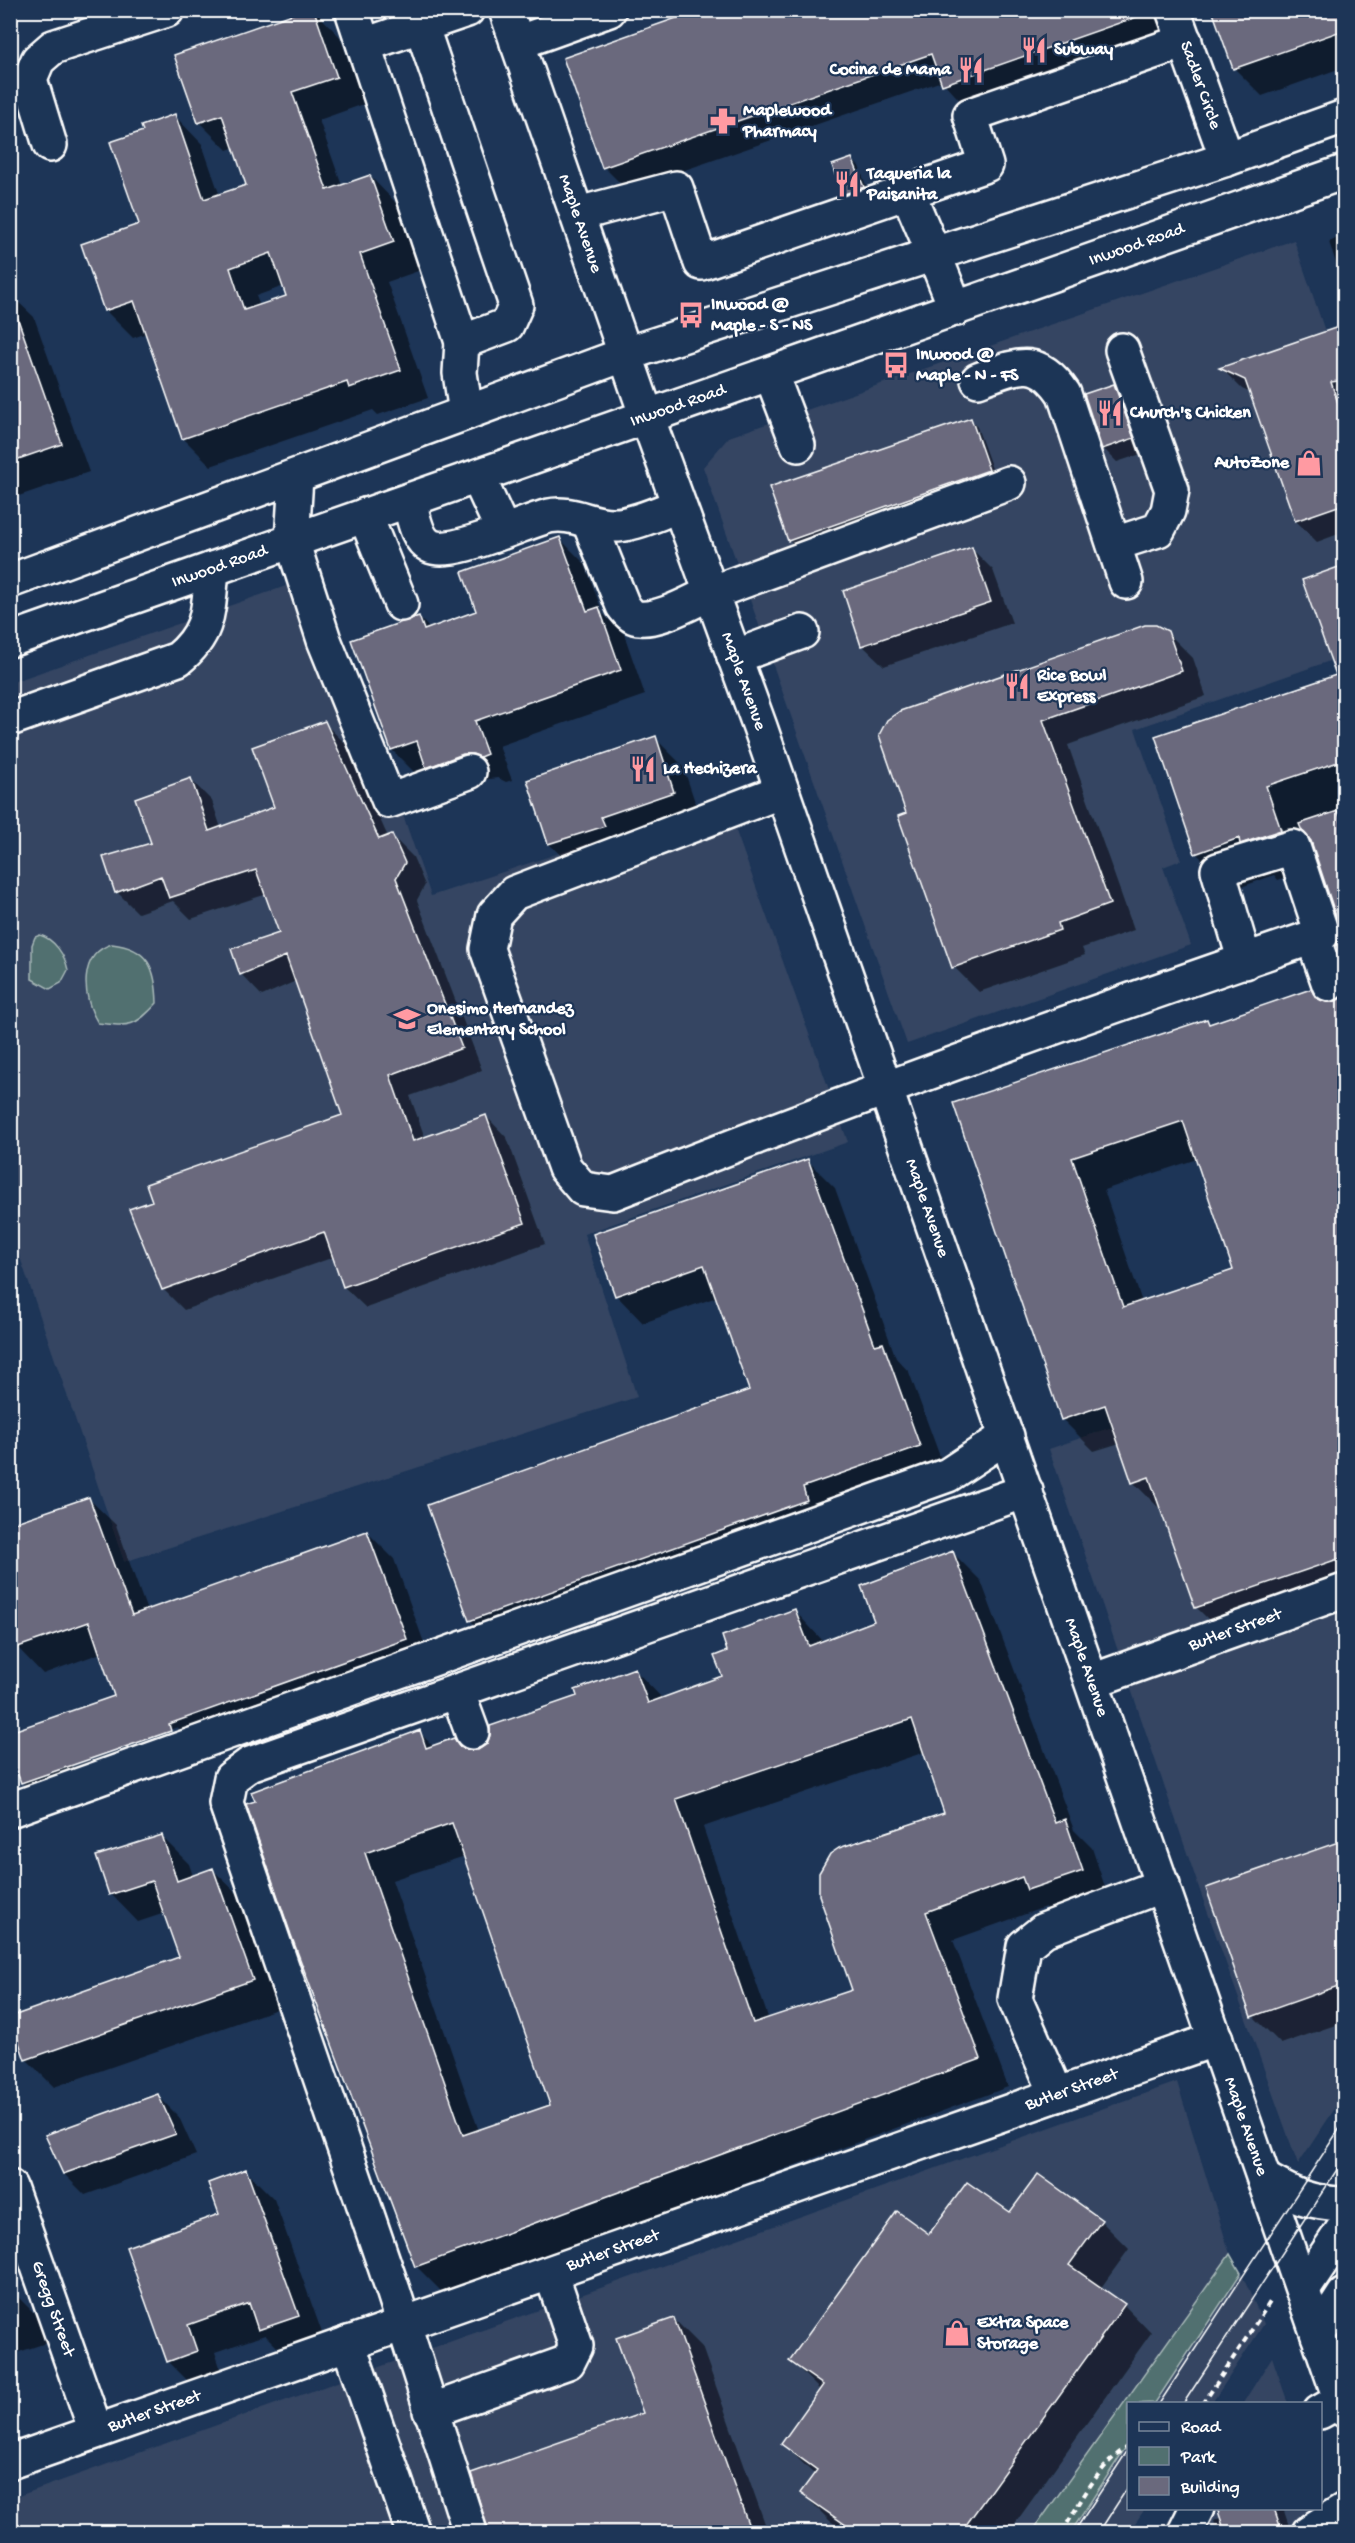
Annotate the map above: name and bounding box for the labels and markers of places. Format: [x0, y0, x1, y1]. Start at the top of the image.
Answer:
restaurant icon: Subway [1019, 35, 1049, 65]
place label: Subway [1054, 40, 1113, 61]
restaurant icon: Cocina de Mama [956, 55, 986, 85]
place label: Cocina de Mama [829, 60, 952, 81]
place label: Maplewood Pharmacy [742, 101, 833, 143]
pharmacy icon: Maplewood Pharmacy [708, 106, 738, 136]
place label: Taqueria la Paisanita [865, 164, 952, 206]
restaurant icon: Taqueria la Paisanita [832, 169, 862, 199]
place label: Inwood @ Maple - S - NS [711, 295, 813, 337]
bus stop icon: Inwood @ Maple - S - NS [676, 300, 706, 330]
place label: Inwood @ Maple - N - FS [916, 345, 1019, 387]
bus stop icon: Inwood @ Maple - N - FS [881, 350, 911, 380]
restaurant icon: Church's Chicken [1095, 398, 1125, 428]
place label: Church's Chicken [1129, 403, 1251, 424]
shop icon: AutoZone [1294, 448, 1324, 478]
place label: AutoZone [1213, 453, 1290, 474]
place label: Rice Bowl Express [1036, 666, 1106, 708]
restaurant icon: Rice Bowl Express [1002, 671, 1032, 701]
restaurant icon: La Hechizera [628, 754, 658, 784]
place label: La Hechizera [663, 759, 758, 780]
place label: Onesimo Hernandez Elementary School [427, 999, 574, 1041]
school or university icon: Onesimo Hernandez Elementary School [392, 1004, 422, 1034]
place label: Extra Space Storage [977, 2313, 1069, 2355]
shop icon: Extra Space Storage [942, 2318, 972, 2348]

